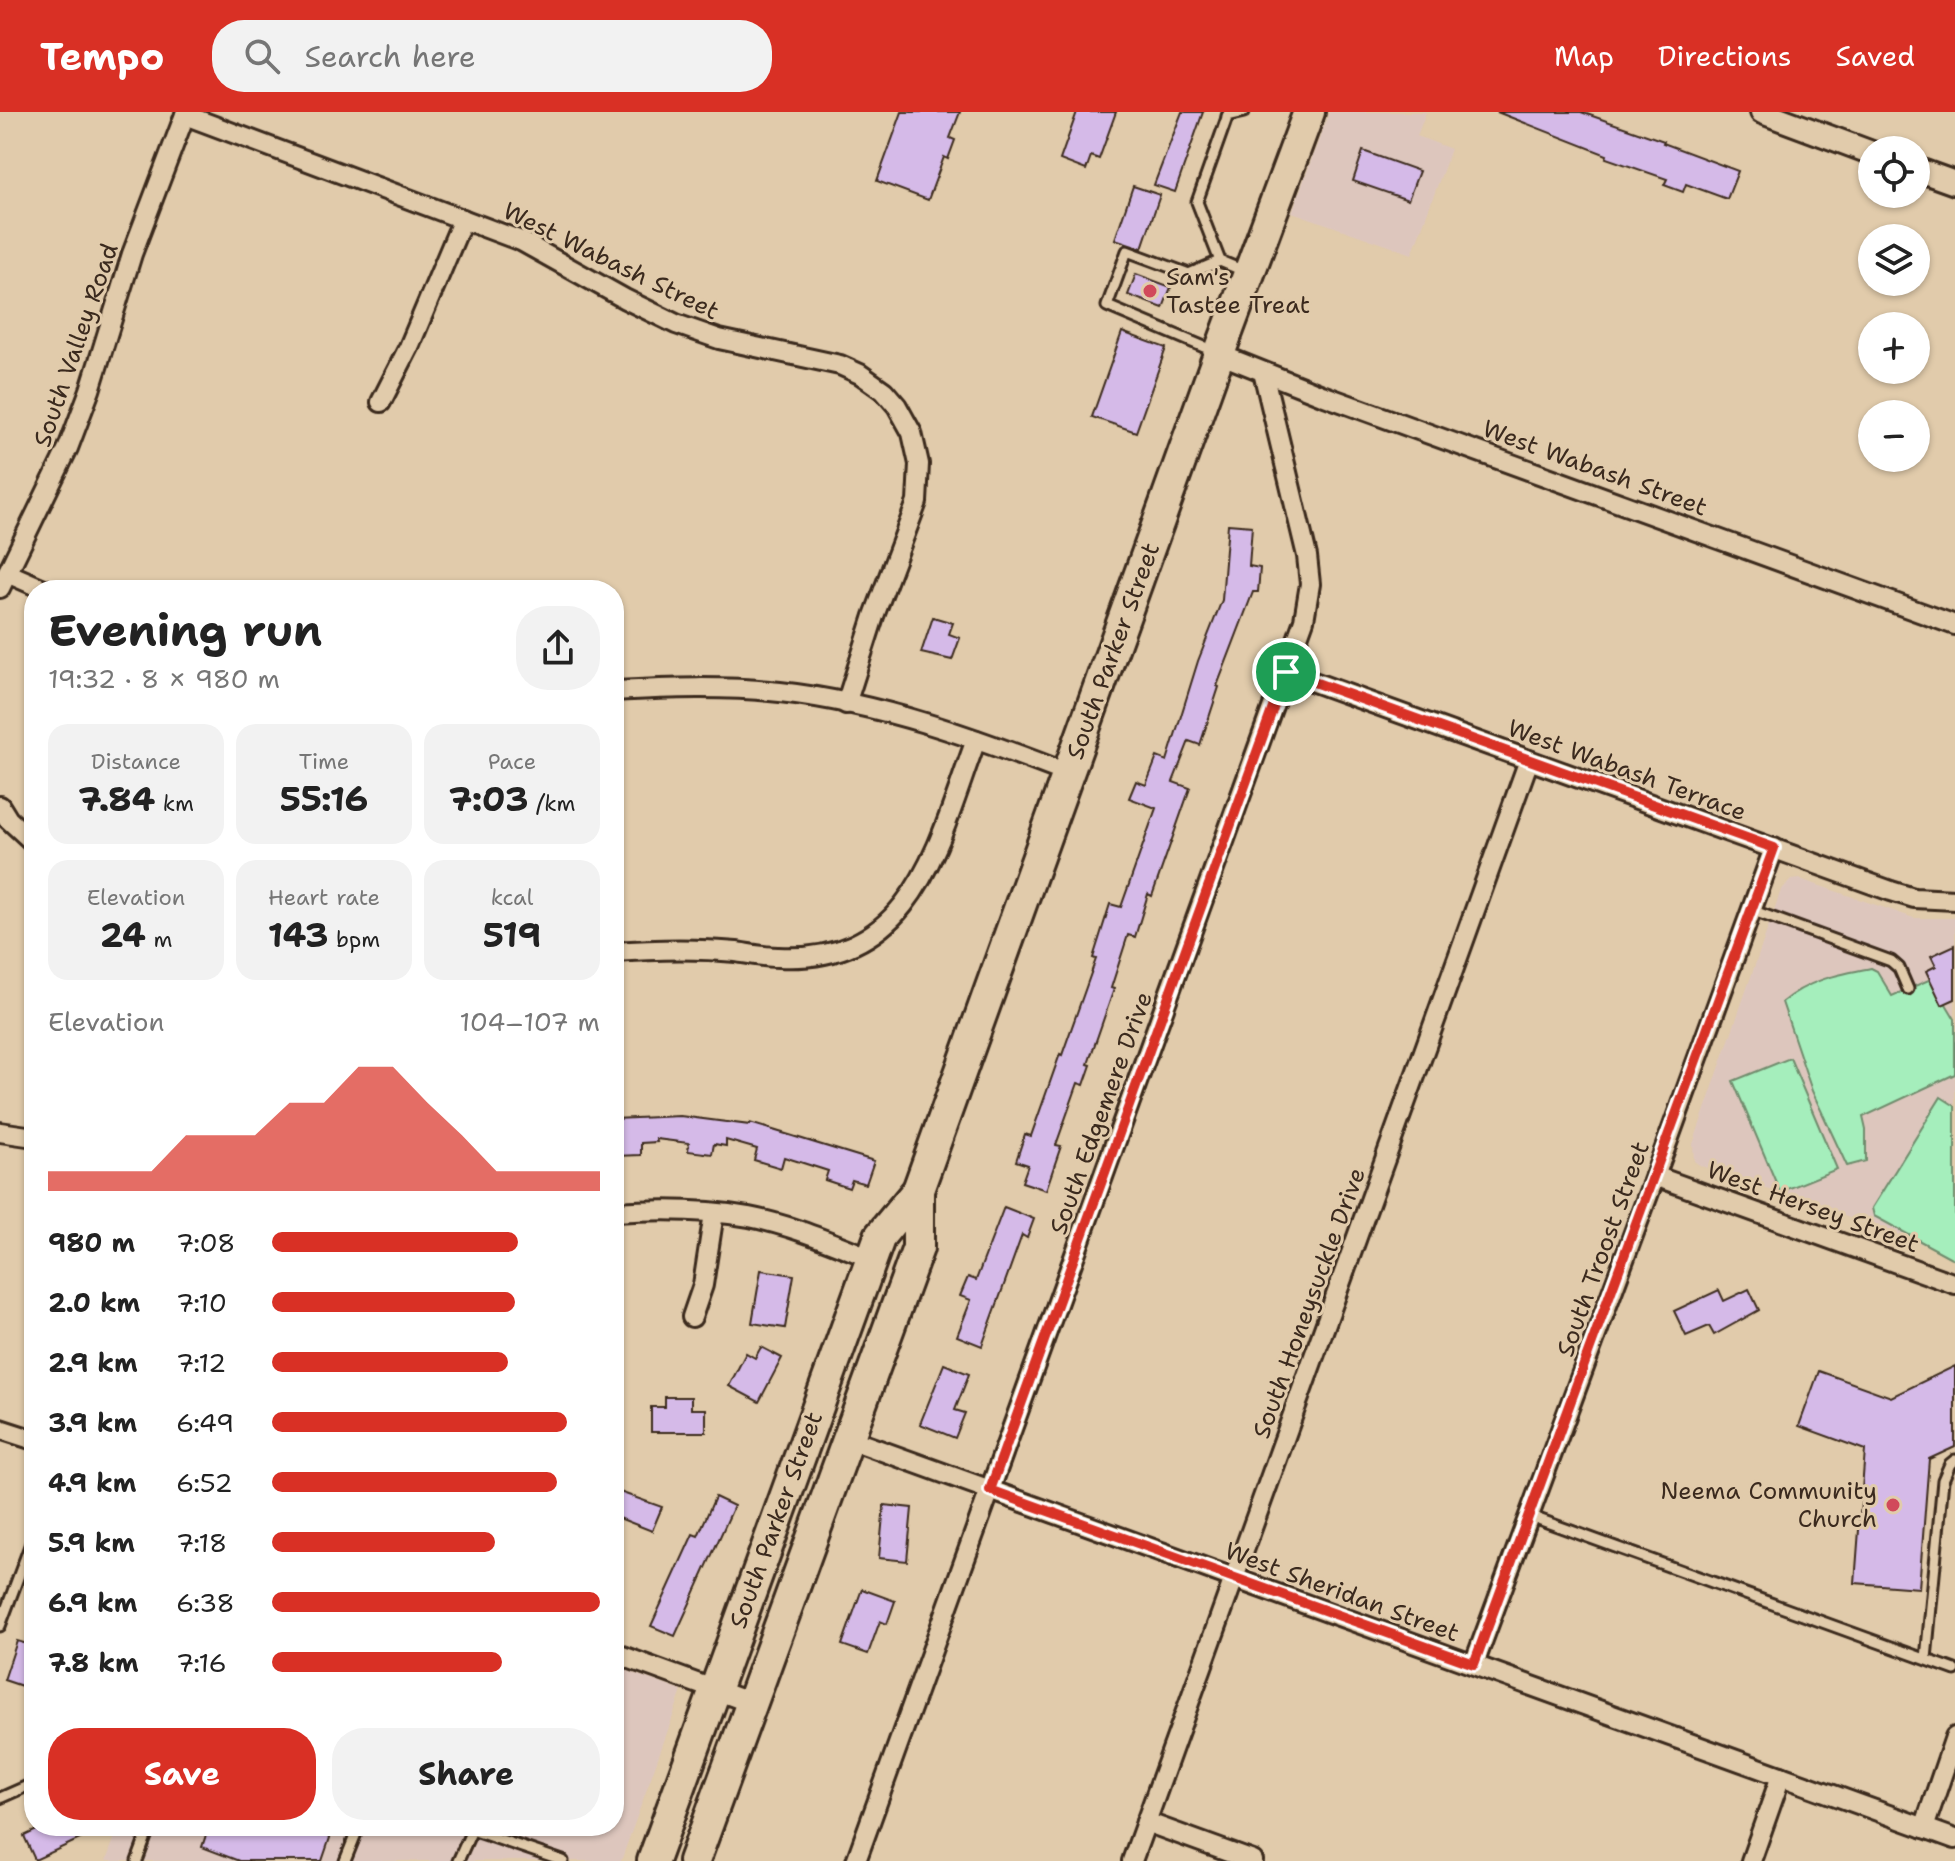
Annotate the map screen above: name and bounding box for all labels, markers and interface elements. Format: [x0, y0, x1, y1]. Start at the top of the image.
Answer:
search box [212, 20, 772, 92]
text: Tempo [40, 31, 164, 82]
icon: search [240, 34, 284, 78]
text: Search here [304, 36, 476, 77]
text: Map [1554, 37, 1614, 75]
text: Directions [1658, 37, 1792, 75]
text: Saved [1836, 37, 1915, 75]
map controls [1858, 136, 1930, 472]
button: locate [1858, 136, 1930, 208]
street label: West Wabash Street [498, 195, 724, 327]
button: layers [1858, 224, 1930, 296]
street label: South Valley Road [26, 239, 126, 451]
place label: Sam's Tastee Treat [1166, 261, 1310, 321]
marker: Sam's Tastee Treat [1141, 282, 1159, 300]
button: + [1858, 312, 1930, 384]
button: − [1858, 400, 1930, 472]
street label: West Wabash Street [1478, 412, 1712, 524]
street label: South Parker Street [1059, 538, 1167, 764]
text: Evening run [48, 601, 322, 660]
button: share [516, 606, 600, 690]
pin [1252, 638, 1320, 706]
icon: arrive [1264, 650, 1308, 694]
text: 19:32 · 8 × 980 m [48, 661, 280, 696]
street label: West Wabash Terrace [1503, 712, 1751, 828]
text: Distance [91, 747, 181, 776]
text: Time [299, 747, 349, 776]
text: Pace [488, 747, 536, 776]
text: 7.84 [78, 776, 155, 822]
text: 55:16 [280, 776, 368, 822]
text: 7:03 [449, 776, 529, 822]
text: km [155, 789, 194, 818]
text: /km [529, 789, 575, 818]
text: Elevation [87, 883, 185, 912]
text: Heart rate [268, 883, 380, 912]
text: kcal [491, 883, 533, 912]
text: 24 [100, 912, 146, 958]
text: 143 [268, 912, 328, 958]
text: 519 [483, 912, 541, 958]
text: m [146, 925, 172, 954]
text: bpm [328, 925, 380, 954]
street label: South Edgemere Drive [1042, 987, 1160, 1239]
text: Elevation [48, 1004, 164, 1039]
text: 104–107 m [460, 1004, 600, 1039]
street label: South Troost Street [1549, 1137, 1657, 1361]
street label: West Hersey Street [1702, 1154, 1924, 1260]
street label: South Honeysuckle Drive [1245, 1163, 1373, 1443]
text: 980 m [48, 1225, 135, 1260]
text: 7:08 [176, 1225, 236, 1260]
text: 2.0 km [48, 1285, 140, 1320]
text: 7:10 [176, 1285, 227, 1320]
text: 2.9 km [48, 1345, 138, 1380]
text: 7:12 [176, 1345, 226, 1380]
text: 3.9 km [48, 1405, 137, 1440]
text: 6:49 [176, 1405, 234, 1440]
street label: South Parker Street [722, 1407, 830, 1633]
text: 4.9 km [48, 1465, 137, 1500]
text: 6:52 [176, 1465, 233, 1500]
place label: Neema Community Church [1660, 1475, 1877, 1535]
marker: Neema Community Church [1884, 1496, 1902, 1514]
text: 5.9 km [48, 1525, 135, 1560]
text: 7:18 [176, 1525, 227, 1560]
street label: West Sheridan Street [1220, 1535, 1464, 1649]
text: 6.9 km [48, 1585, 137, 1620]
text: 6:38 [176, 1585, 235, 1620]
text: 7.8 km [48, 1645, 139, 1680]
text: 7:16 [176, 1645, 227, 1680]
button: Save [48, 1728, 316, 1820]
button: Share [332, 1728, 600, 1820]

